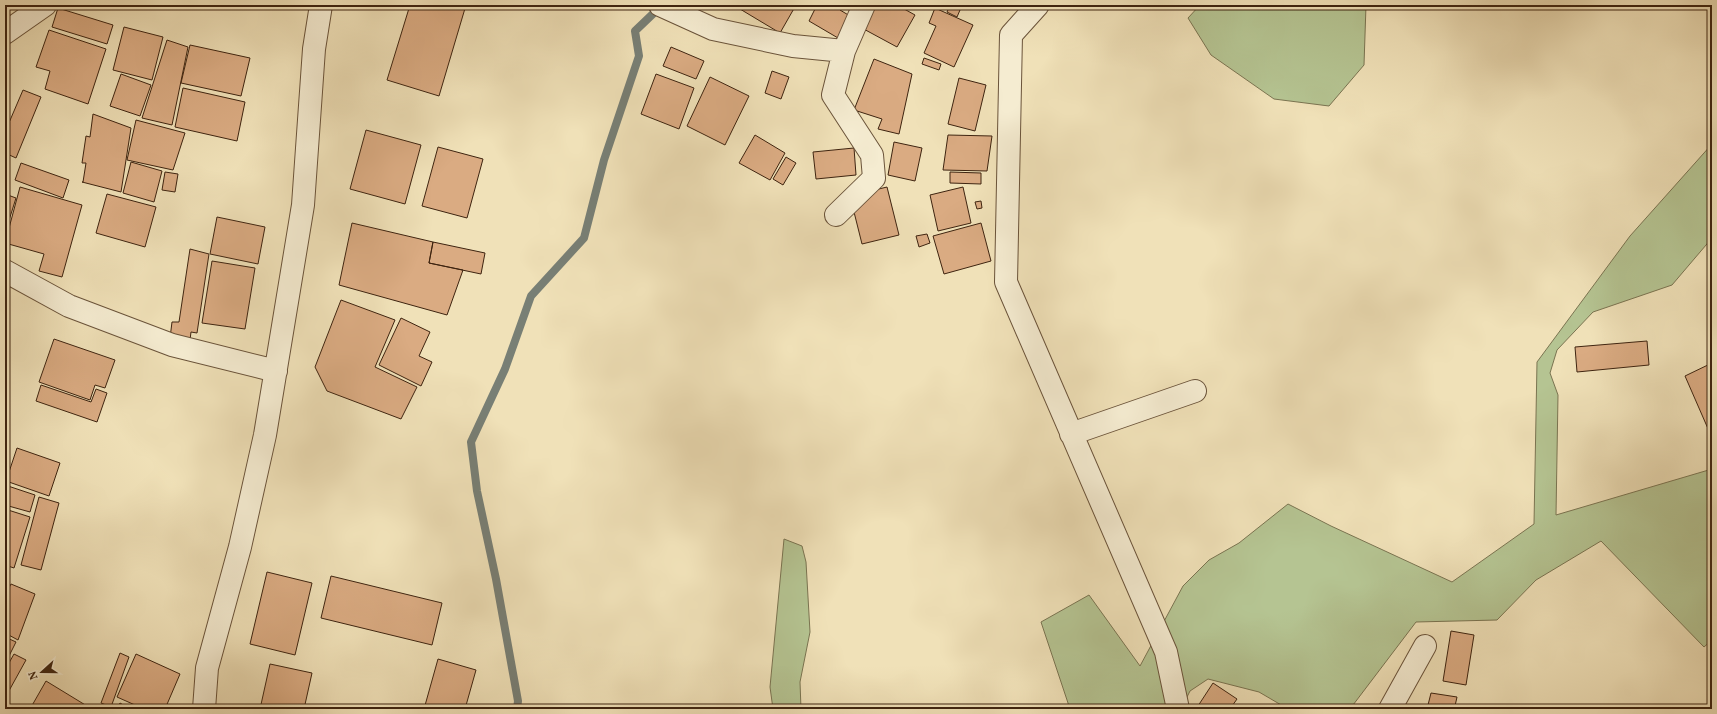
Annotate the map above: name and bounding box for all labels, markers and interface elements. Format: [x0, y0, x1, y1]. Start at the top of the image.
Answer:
north arrow [22, 652, 62, 692]
text: N [26, 669, 42, 681]

